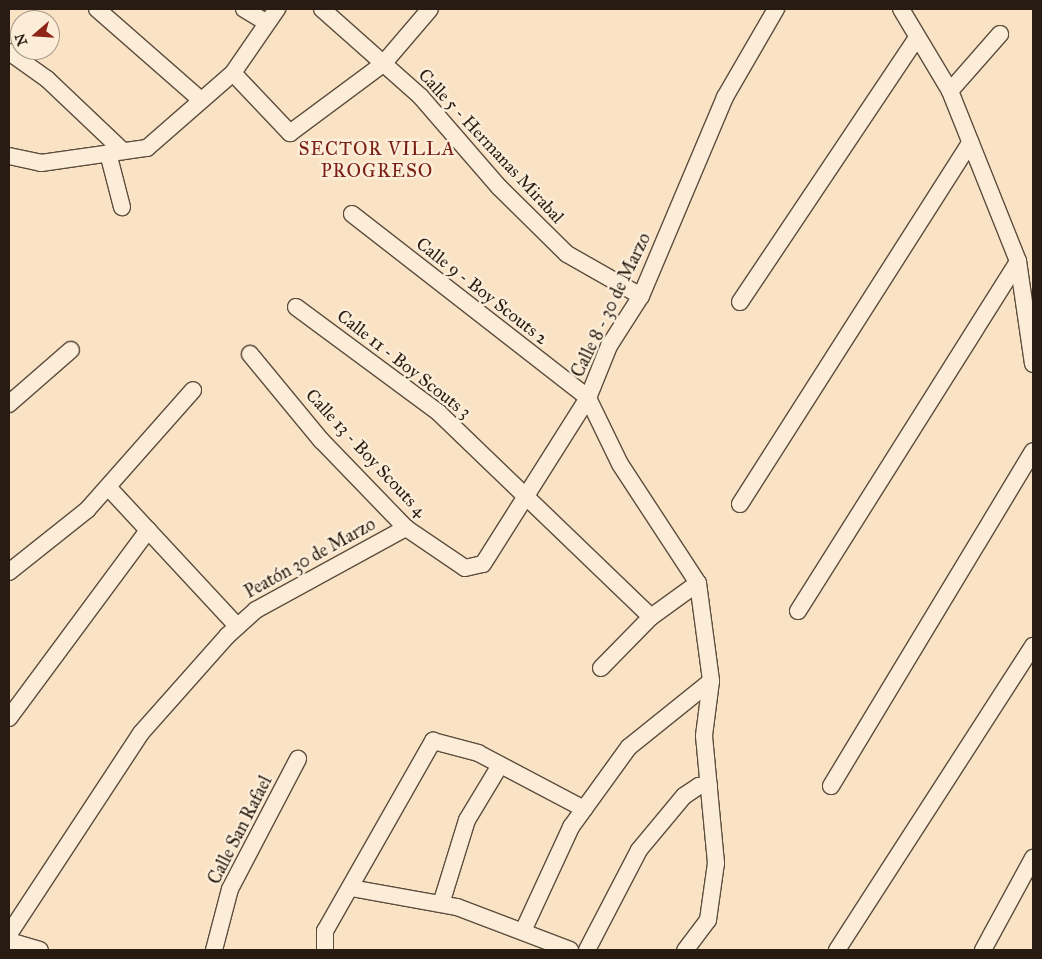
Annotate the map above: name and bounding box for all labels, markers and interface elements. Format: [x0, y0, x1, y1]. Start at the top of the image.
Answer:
north arrow [10, 10, 60, 60]
text: N [11, 31, 31, 48]
street label: Calle 5 - Hermanas Mirabal [414, 64, 568, 228]
district label: SECTOR VILLA PROGRESO [297, 138, 457, 182]
street label: Calle 8 - 30 de Marzo [567, 229, 655, 381]
street label: Calle 9 - Boy Scouts 2 [412, 233, 552, 349]
street label: Calle 11 - Boy Scouts 3 [333, 305, 475, 423]
street label: Calle 13 - Boy Scouts 4 [301, 384, 431, 522]
street label: Peatón 30 de Marzo [241, 513, 379, 603]
street label: Calle San Rafael [203, 772, 277, 888]

